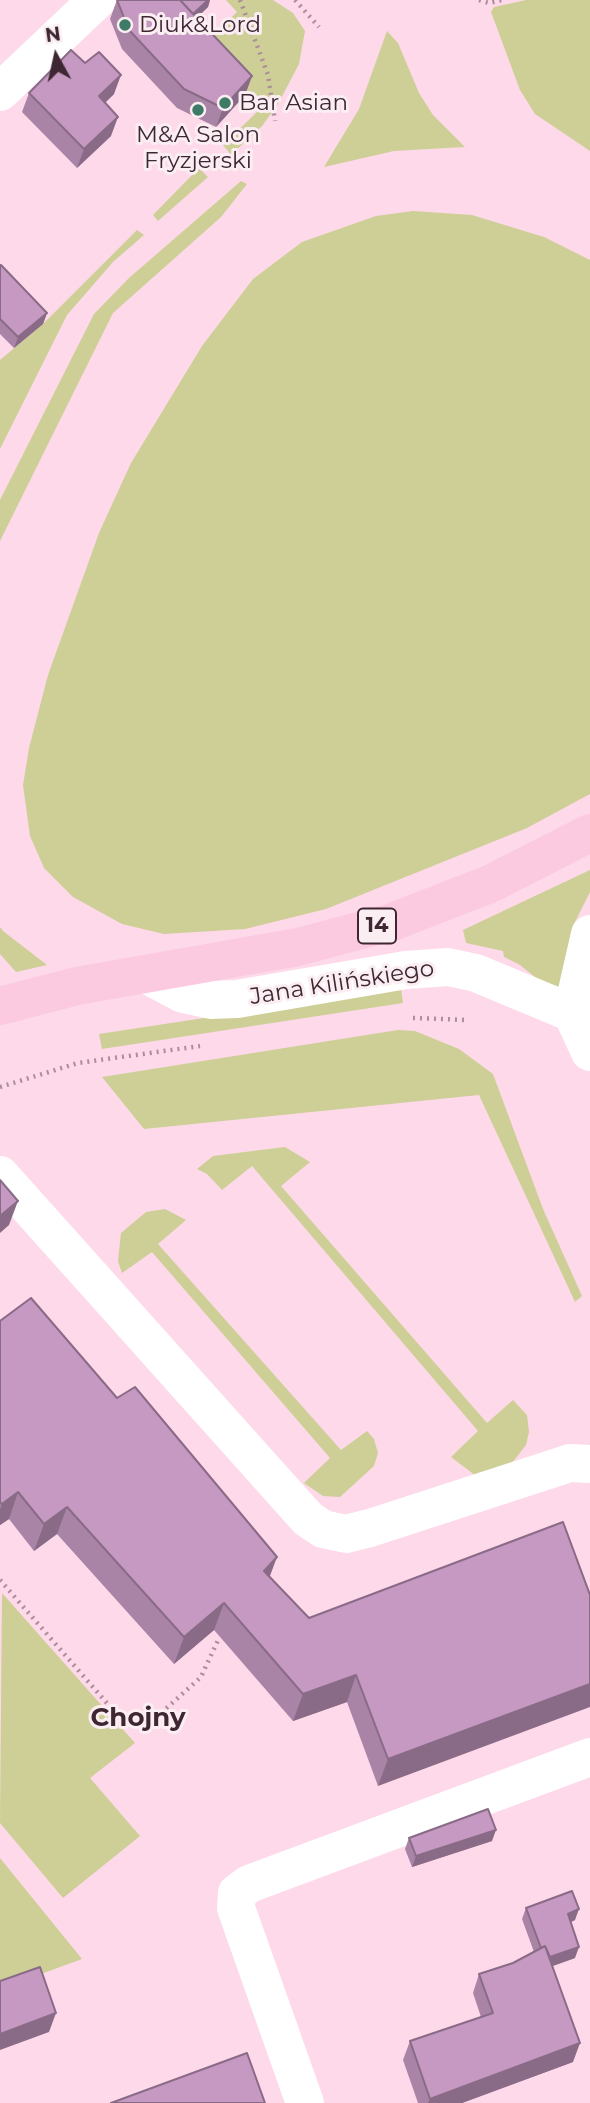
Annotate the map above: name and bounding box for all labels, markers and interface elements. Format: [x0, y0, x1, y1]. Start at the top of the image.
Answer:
place label: Diuk&Lord [139, 11, 261, 39]
marker: Diuk&Lord [117, 17, 133, 33]
north arrow [21, 21, 91, 91]
text: N [44, 22, 62, 47]
place label: Bar Asian [239, 89, 348, 117]
marker: Bar Asian [217, 95, 233, 111]
marker: M&A Salon Fryzjerski [190, 102, 206, 118]
place label: M&A Salon Fryzjerski [136, 121, 260, 175]
road number: 14 [358, 908, 396, 944]
street label: Jana Kilińskiego [248, 955, 436, 1011]
district label: Chojny [90, 1702, 186, 1734]

